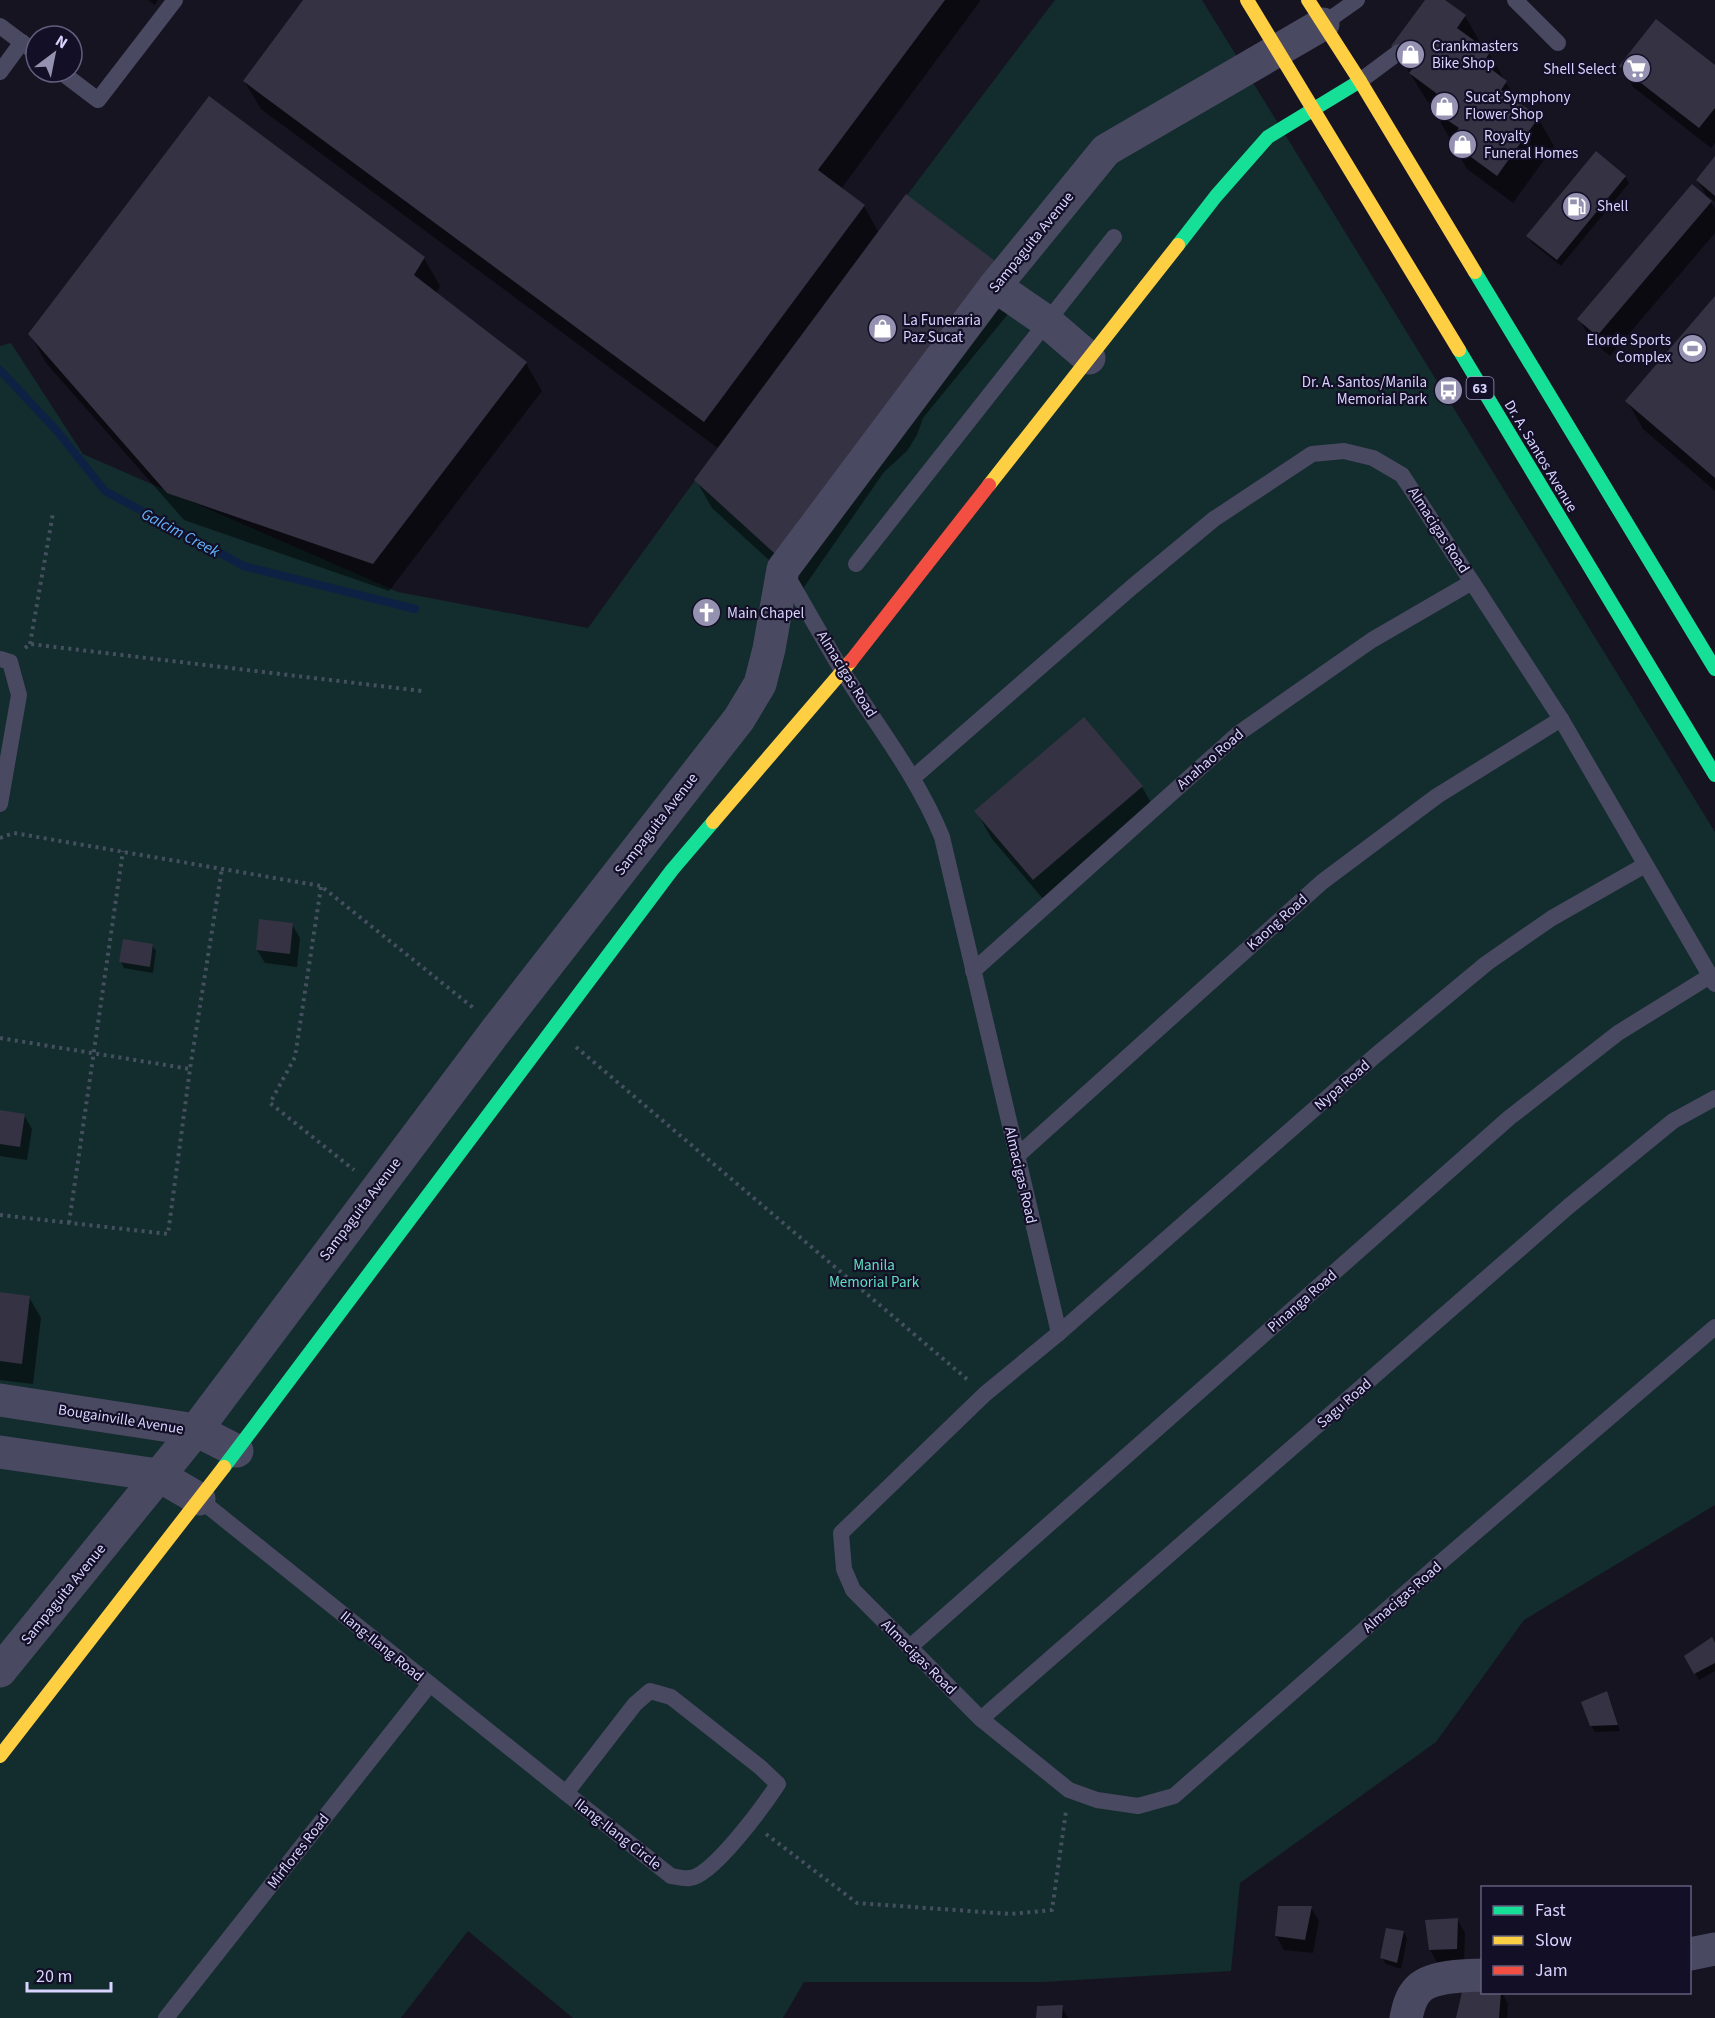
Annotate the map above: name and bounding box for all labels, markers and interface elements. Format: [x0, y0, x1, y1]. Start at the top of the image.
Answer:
north arrow [24, 24, 84, 84]
text: N [51, 30, 72, 54]
place label: Crankmasters Bike Shop [1432, 36, 1518, 74]
shop icon: Crankmasters Bike Shop [1395, 39, 1427, 71]
supermarket icon: Shell Select [1621, 53, 1653, 85]
place label: Shell Select [1543, 59, 1616, 80]
place label: Sucat Symphony Flower Shop [1465, 87, 1571, 125]
shop icon: Sucat Symphony Flower Shop [1428, 90, 1460, 122]
place label: Royalty Funeral Homes [1484, 126, 1578, 164]
shop icon: Royalty Funeral Homes [1447, 129, 1479, 161]
street label: Sampaguita Avenue [984, 187, 1079, 297]
fuel station icon: Shell [1560, 190, 1592, 222]
place label: Shell [1597, 196, 1628, 217]
place label: La Funeraria Paz Sucat [903, 310, 981, 348]
shop icon: La Funeraria Paz Sucat [866, 313, 898, 345]
place label: Elorde Sports Complex [1586, 330, 1671, 368]
sports icon: Elorde Sports Complex [1676, 333, 1708, 365]
place label: Dr. A. Santos/Manila Memorial Park [1302, 372, 1428, 410]
bus stop icon: Dr. A. Santos/Manila Memorial Park [1432, 375, 1464, 407]
road number: 63 [1466, 377, 1494, 399]
street label: Dr. A. Santos Avenue [1499, 396, 1582, 516]
street label: Almacigas Road [1403, 483, 1474, 577]
water label: Galcim Creek [137, 503, 224, 563]
church icon: Main Chapel [690, 597, 722, 629]
place label: Main Chapel [727, 603, 804, 624]
street label: Almacigas Road [811, 627, 882, 722]
street label: Anahao Road [1172, 724, 1249, 795]
street label: Sampaguita Avenue [610, 769, 703, 880]
street label: Kaong Road [1242, 889, 1312, 955]
street label: Nypa Road [1310, 1055, 1375, 1115]
street label: Almacigas Road [999, 1125, 1042, 1226]
street label: Sampaguita Avenue [315, 1153, 406, 1265]
park label: Manila Memorial Park [829, 1255, 920, 1293]
street label: Pinanga Road [1263, 1265, 1342, 1338]
street label: Sagu Road [1312, 1374, 1376, 1433]
street label: Bougainville Avenue [57, 1399, 185, 1440]
street label: Sampaguita Avenue [16, 1539, 111, 1649]
street label: Almacigas Road [1358, 1557, 1447, 1638]
street label: Ilang-Ilang Road [335, 1606, 428, 1687]
street label: Almacigas Road [876, 1615, 961, 1700]
street label: Ilang-Ilang Circle [570, 1794, 666, 1875]
street label: Mirflores Road [262, 1809, 334, 1893]
legend [1481, 1886, 1691, 1994]
text: Fast [1535, 1898, 1566, 1923]
text: Slow [1535, 1928, 1572, 1953]
scale bar [27, 1955, 111, 1993]
text: Jam [1535, 1958, 1568, 1983]
text: 20 m [36, 1964, 72, 1989]

